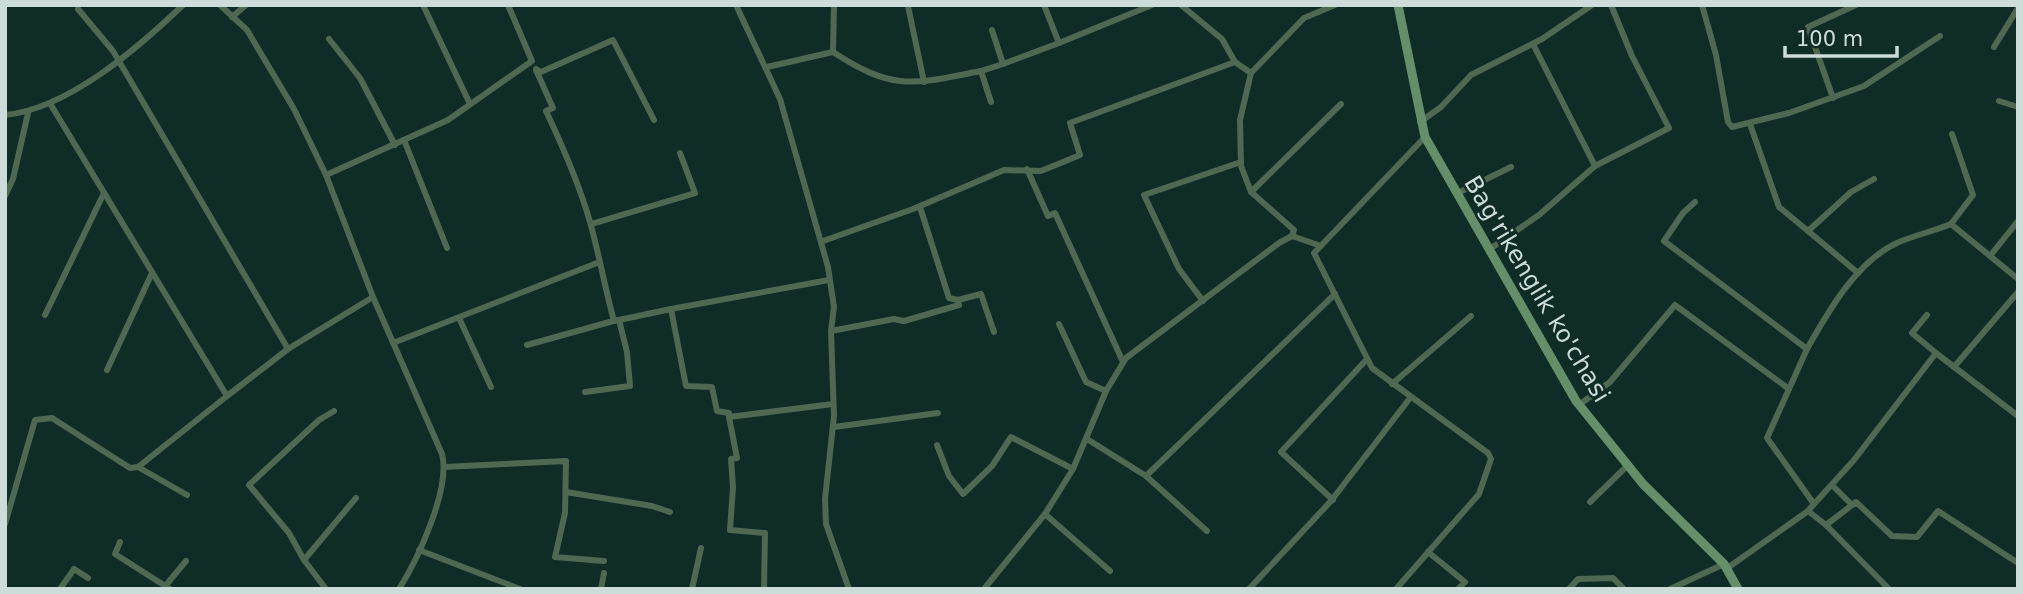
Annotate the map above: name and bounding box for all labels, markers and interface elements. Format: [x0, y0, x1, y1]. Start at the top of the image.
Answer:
scale bar [1785, 14, 1897, 58]
text: 100 m [1796, 27, 1863, 51]
street label: Bag'rikenglik ko'chasi [1458, 171, 1616, 407]

